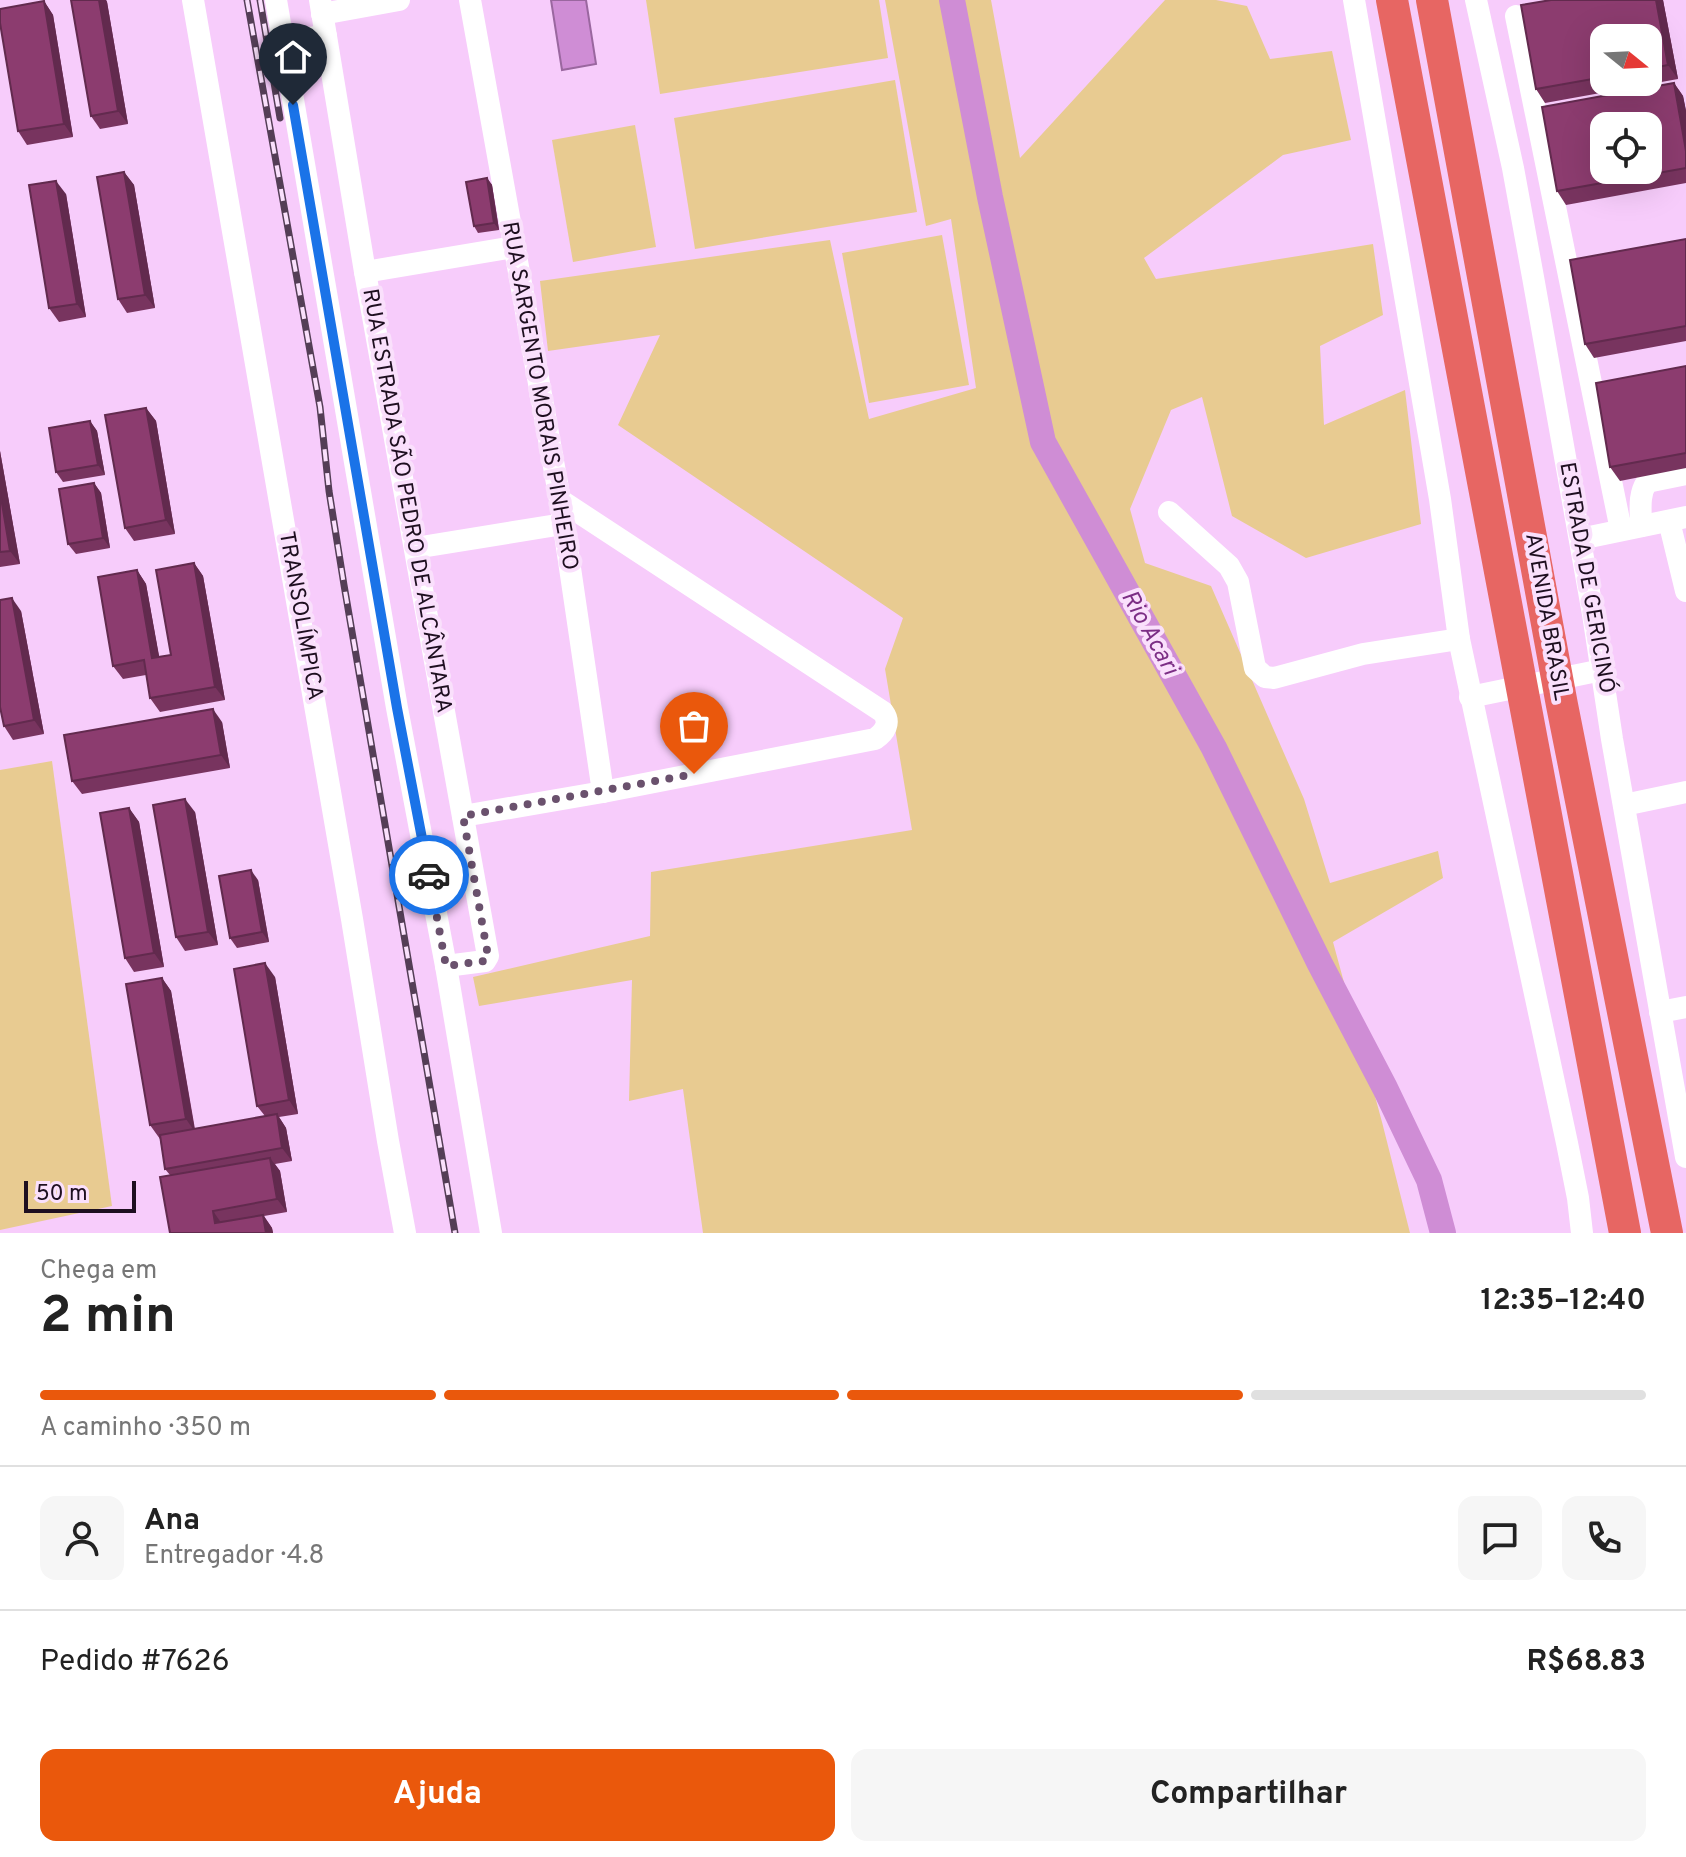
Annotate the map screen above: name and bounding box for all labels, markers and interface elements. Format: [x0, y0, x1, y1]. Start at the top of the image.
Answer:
pin [259, 23, 327, 105]
north arrow [1590, 24, 1662, 96]
map controls [1590, 24, 1662, 184]
icon: home [271, 35, 315, 79]
button: locate [1590, 112, 1662, 184]
street label: RUA SARGENTO MORAIS PINHEIRO [495, 220, 583, 572]
street label: RUA ESTRADA SÃO PEDRO DE ALCÂNTARA [355, 286, 459, 715]
street label: ESTRADA DE GERICINÓ [1552, 460, 1623, 696]
street label: TRANSOLÍMPICA [272, 529, 330, 702]
street label: AVENIDA BRASIL [1518, 531, 1574, 703]
water label: Rio Acari [1113, 585, 1185, 682]
pin [660, 692, 728, 774]
icon: bag [672, 704, 716, 748]
courier [389, 835, 469, 915]
icon: car [407, 853, 451, 897]
scale bar [24, 1177, 136, 1213]
text: 50 m [36, 1181, 88, 1208]
text: Chega em [40, 1255, 157, 1288]
text: 12:35–12:40 [1480, 1283, 1646, 1320]
text: 2 min [40, 1285, 176, 1351]
text: A caminho · 350 m [40, 1412, 251, 1445]
button: person [40, 1496, 124, 1580]
button: chat [1458, 1496, 1542, 1580]
button: phone [1562, 1496, 1646, 1580]
text: Ana [144, 1503, 200, 1540]
text: Entregador · 4.8 [144, 1540, 324, 1573]
text: Pedido #7626 [40, 1644, 230, 1681]
text: R$68.83 [1526, 1644, 1646, 1681]
button: Ajuda [40, 1749, 835, 1841]
button: Compartilhar [851, 1749, 1646, 1841]

